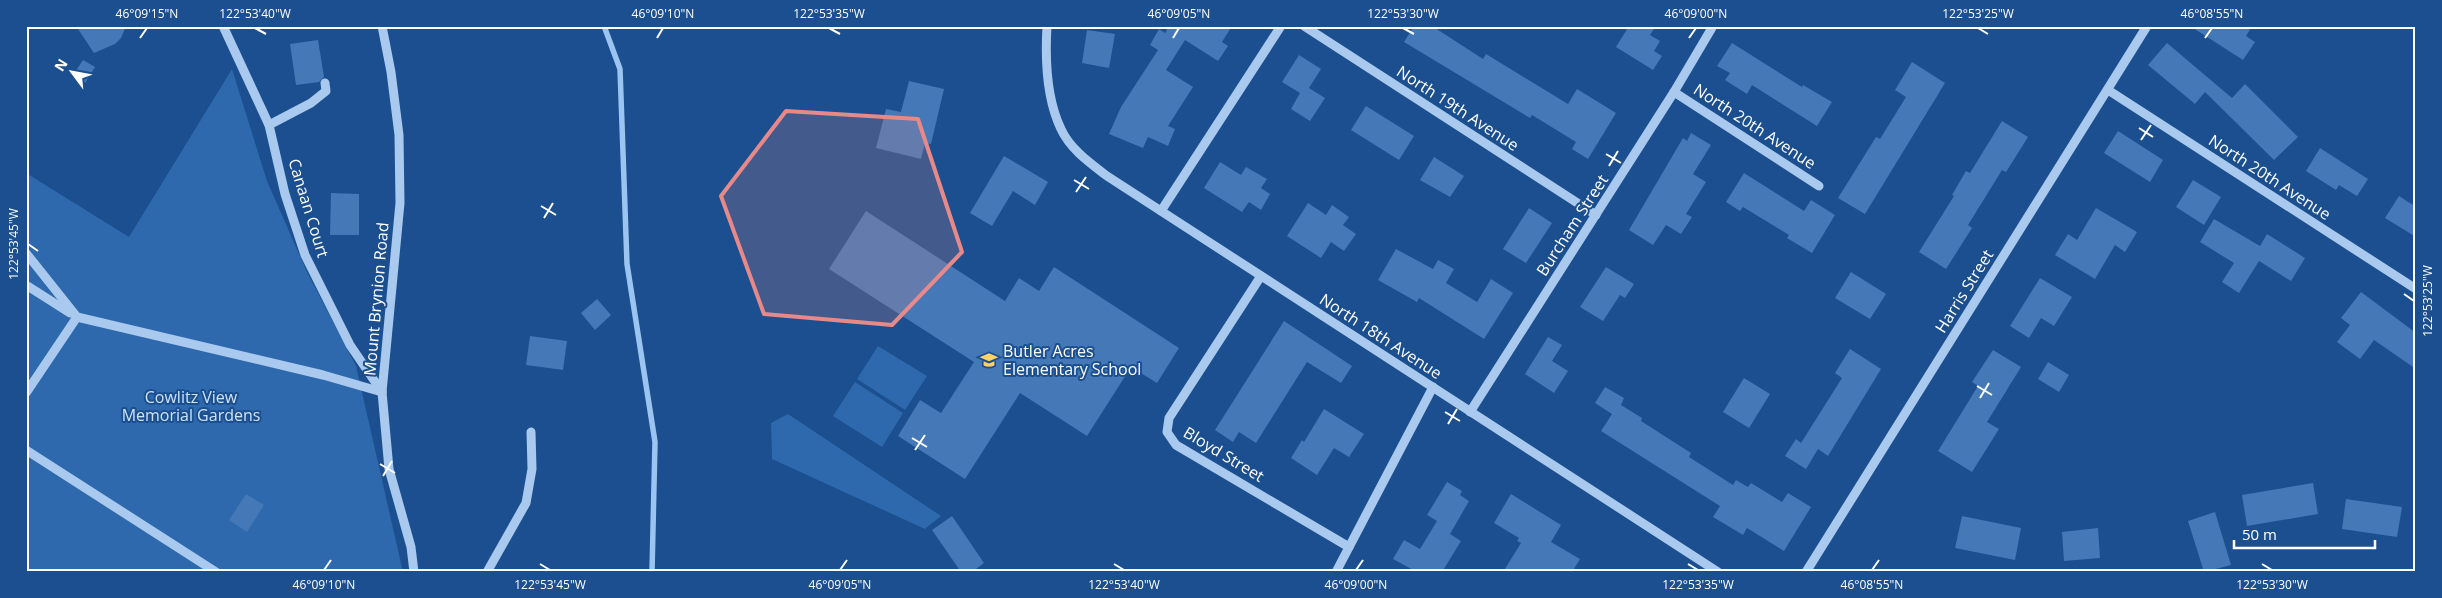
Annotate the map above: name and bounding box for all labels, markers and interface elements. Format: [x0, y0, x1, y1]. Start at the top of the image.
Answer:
text: 46°09'15"N [116, 5, 178, 22]
text: 122°53'40"W [219, 5, 291, 22]
text: 46°09'10"N [632, 5, 694, 22]
text: 122°53'35"W [793, 5, 865, 22]
text: 46°09'05"N [1148, 5, 1210, 22]
text: 122°53'30"W [1367, 5, 1439, 22]
text: 46°09'00"N [1665, 5, 1727, 22]
text: 122°53'25"W [1942, 5, 2014, 22]
text: 46°08'55"N [2181, 5, 2243, 22]
north arrow [48, 48, 98, 98]
text: N [49, 55, 72, 75]
street label: North 19th Avenue [1393, 60, 1523, 156]
street label: North 20th Avenue [1690, 78, 1820, 174]
street label: North 20th Avenue [2205, 129, 2335, 225]
street label: Canaan Court [284, 156, 335, 260]
street label: Burcham Street [1531, 170, 1613, 280]
text: 122°53'45"W [5, 208, 22, 280]
street label: Mount Brynion Road [358, 221, 394, 377]
street label: Harris Street [1930, 245, 1998, 337]
text: 122°53'25"W [2419, 265, 2436, 337]
street label: North 18th Avenue [1316, 288, 1446, 384]
place label: Butler Acres Elementary School [1003, 340, 1141, 380]
school or university icon: Butler Acres Elementary School [979, 350, 999, 370]
park label: Cowlitz View Memorial Gardens [122, 386, 260, 426]
street label: Bloyd Street [1179, 421, 1269, 487]
scale bar [2234, 518, 2376, 550]
text: 50 m [2242, 524, 2277, 544]
text: 46°09'10"N [293, 576, 355, 593]
text: 122°53'45"W [514, 576, 586, 593]
text: 46°09'05"N [809, 576, 871, 593]
text: 122°53'40"W [1088, 576, 1160, 593]
text: 46°09'00"N [1325, 576, 1387, 593]
text: 122°53'35"W [1662, 576, 1734, 593]
text: 46°08'55"N [1841, 576, 1903, 593]
text: 122°53'30"W [2236, 576, 2308, 593]

